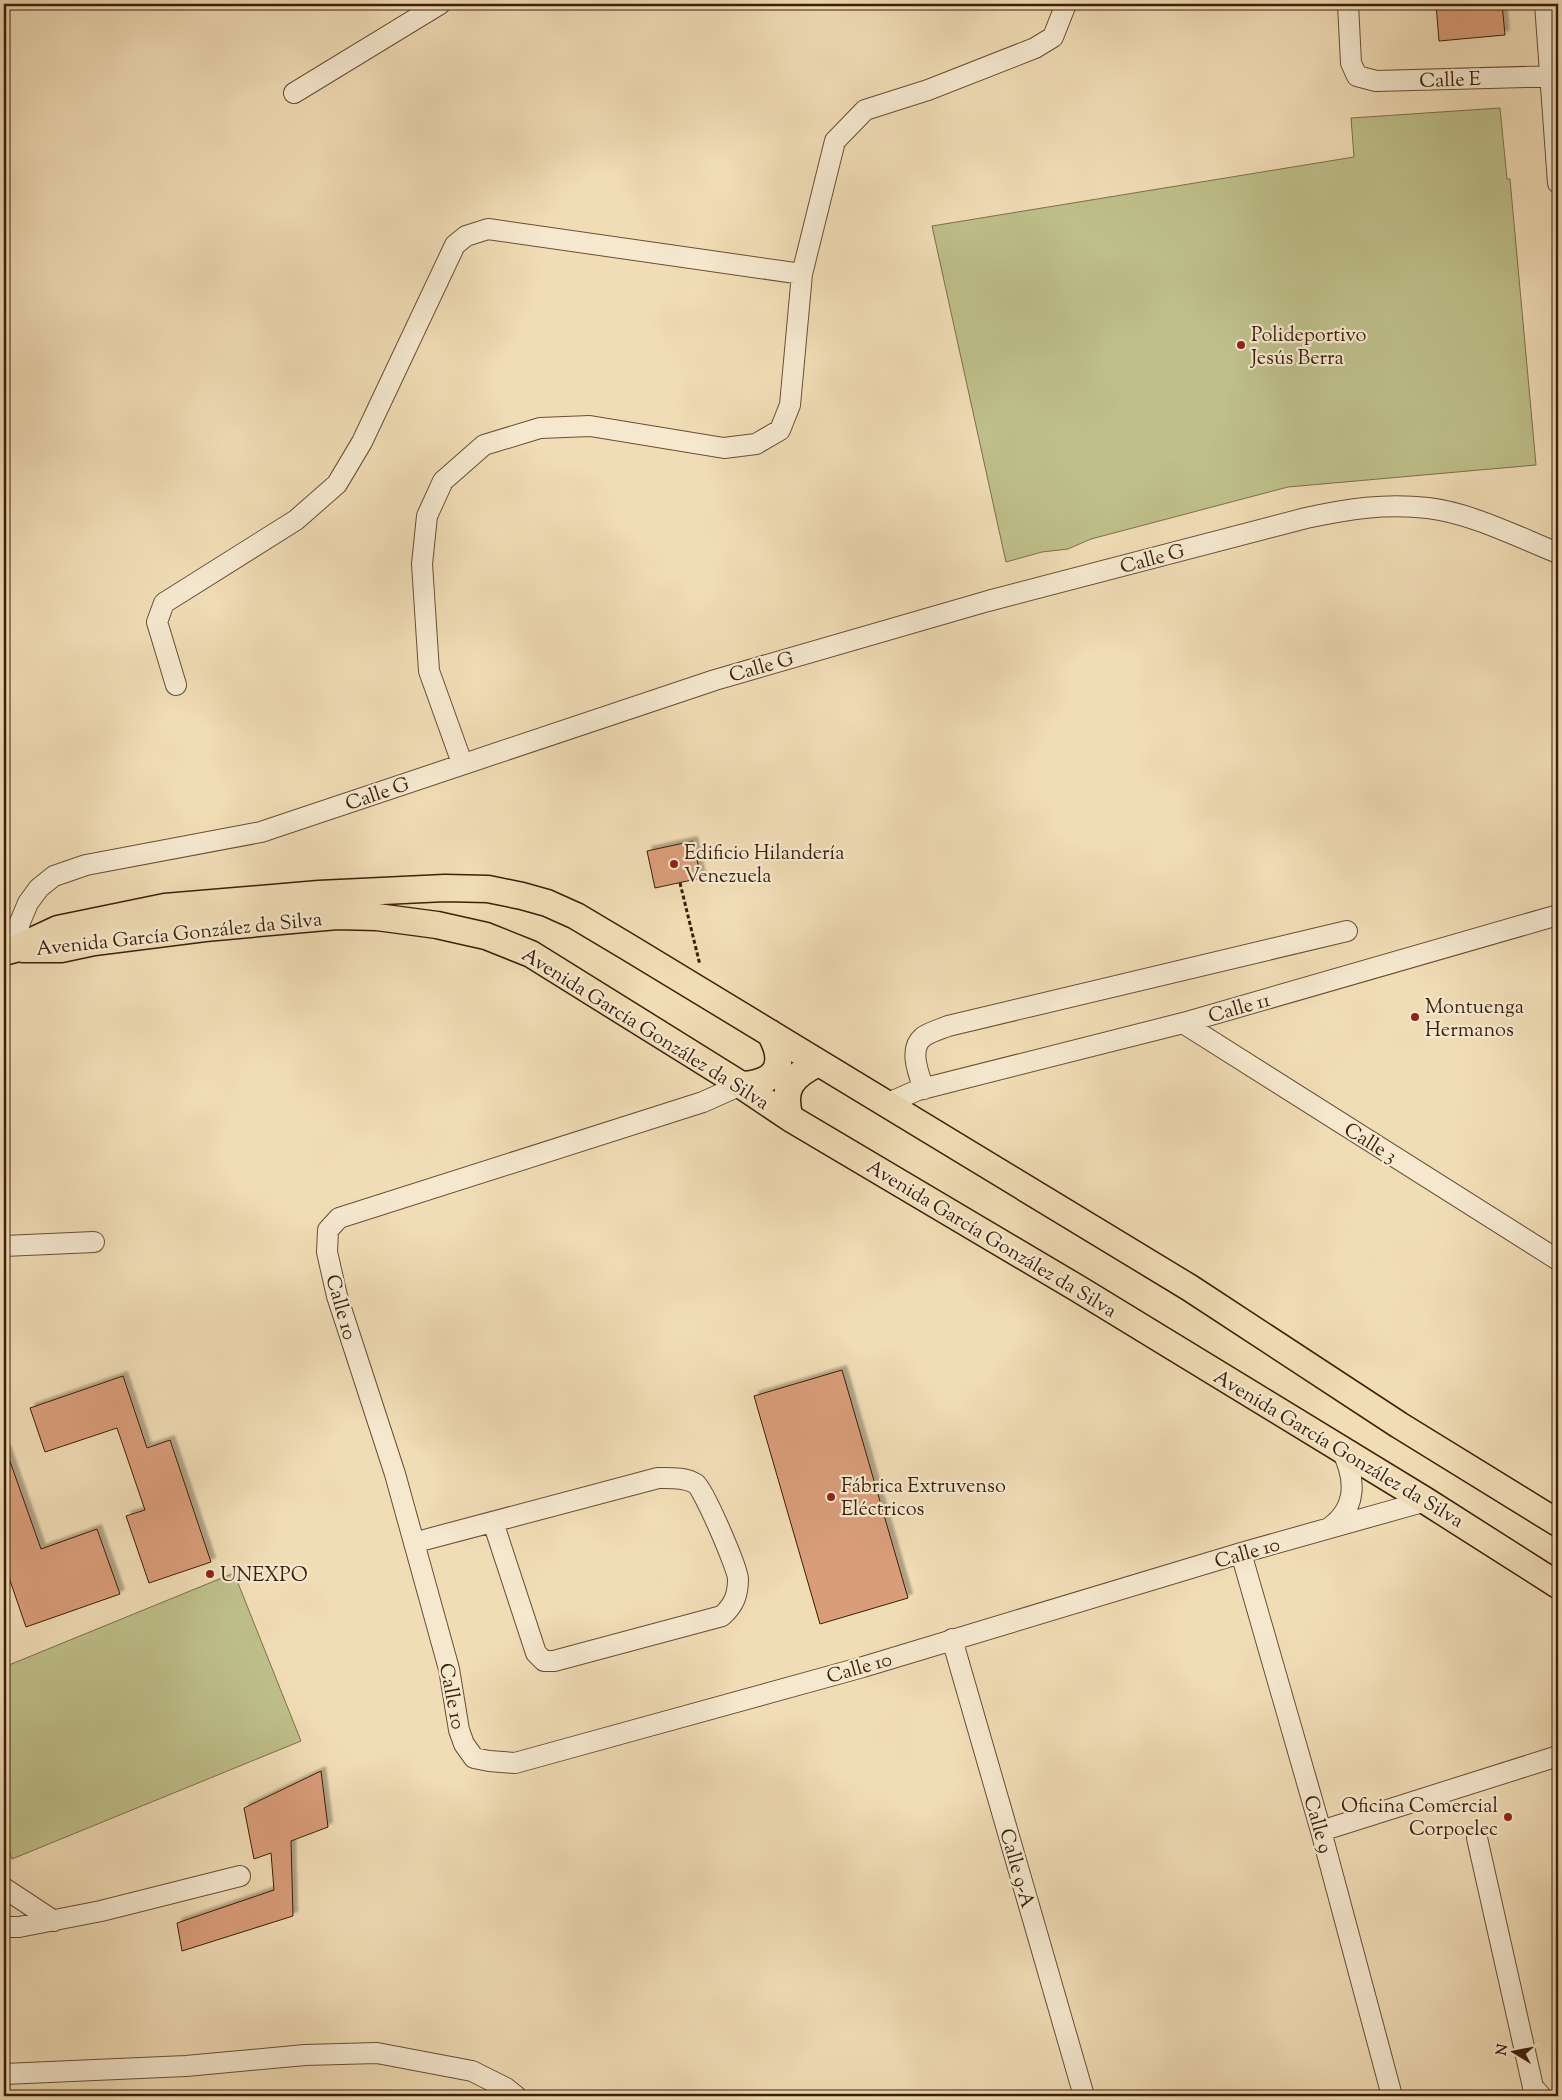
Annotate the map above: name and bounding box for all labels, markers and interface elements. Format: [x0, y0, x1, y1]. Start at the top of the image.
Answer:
street label: Calle E [1419, 66, 1481, 97]
place label: Polideportivo Jesús Berra [1250, 322, 1366, 374]
marker: Polideportivo Jesús Berra [1235, 339, 1247, 351]
street label: Calle G [1117, 538, 1188, 583]
street label: Calle G [726, 645, 797, 691]
street label: Calle G [342, 771, 414, 820]
place label: Edificio Hilandería Venezuela [684, 840, 844, 892]
marker: Edificio Hilandería Venezuela [668, 858, 680, 870]
street label: Avenida García González da Silva [35, 906, 324, 965]
street label: Avenida García González da Silva [515, 942, 774, 1119]
street label: Calle 11 [1205, 987, 1274, 1032]
place label: Montuenga Hermanos [1425, 994, 1524, 1046]
marker: Montuenga Hermanos [1409, 1011, 1421, 1023]
street label: Calle 3 [1338, 1117, 1402, 1172]
street label: Avenida García González da Silva [860, 1154, 1121, 1327]
street label: Calle 10 [316, 1272, 363, 1344]
street label: Avenida García González da Silva [1207, 1364, 1468, 1537]
place label: Fábrica Extruvenso Eléctricos [841, 1473, 1006, 1525]
marker: Fábrica Extruvenso Eléctricos [825, 1491, 837, 1503]
street label: Calle 10 [1212, 1531, 1284, 1578]
place label: UNEXPO [220, 1562, 308, 1591]
marker: UNEXPO [204, 1568, 216, 1580]
street label: Calle 10 [824, 1646, 896, 1693]
street label: Calle 10 [430, 1661, 471, 1732]
street label: Calle 9 [1294, 1792, 1339, 1857]
place label: Oficina Comercial Corpoelec [1341, 1793, 1498, 1845]
marker: Oficina Comercial Corpoelec [1502, 1811, 1514, 1823]
street label: Calle 9-A [990, 1826, 1041, 1912]
north arrow [1490, 2028, 1540, 2078]
text: N [1492, 2043, 1514, 2057]

